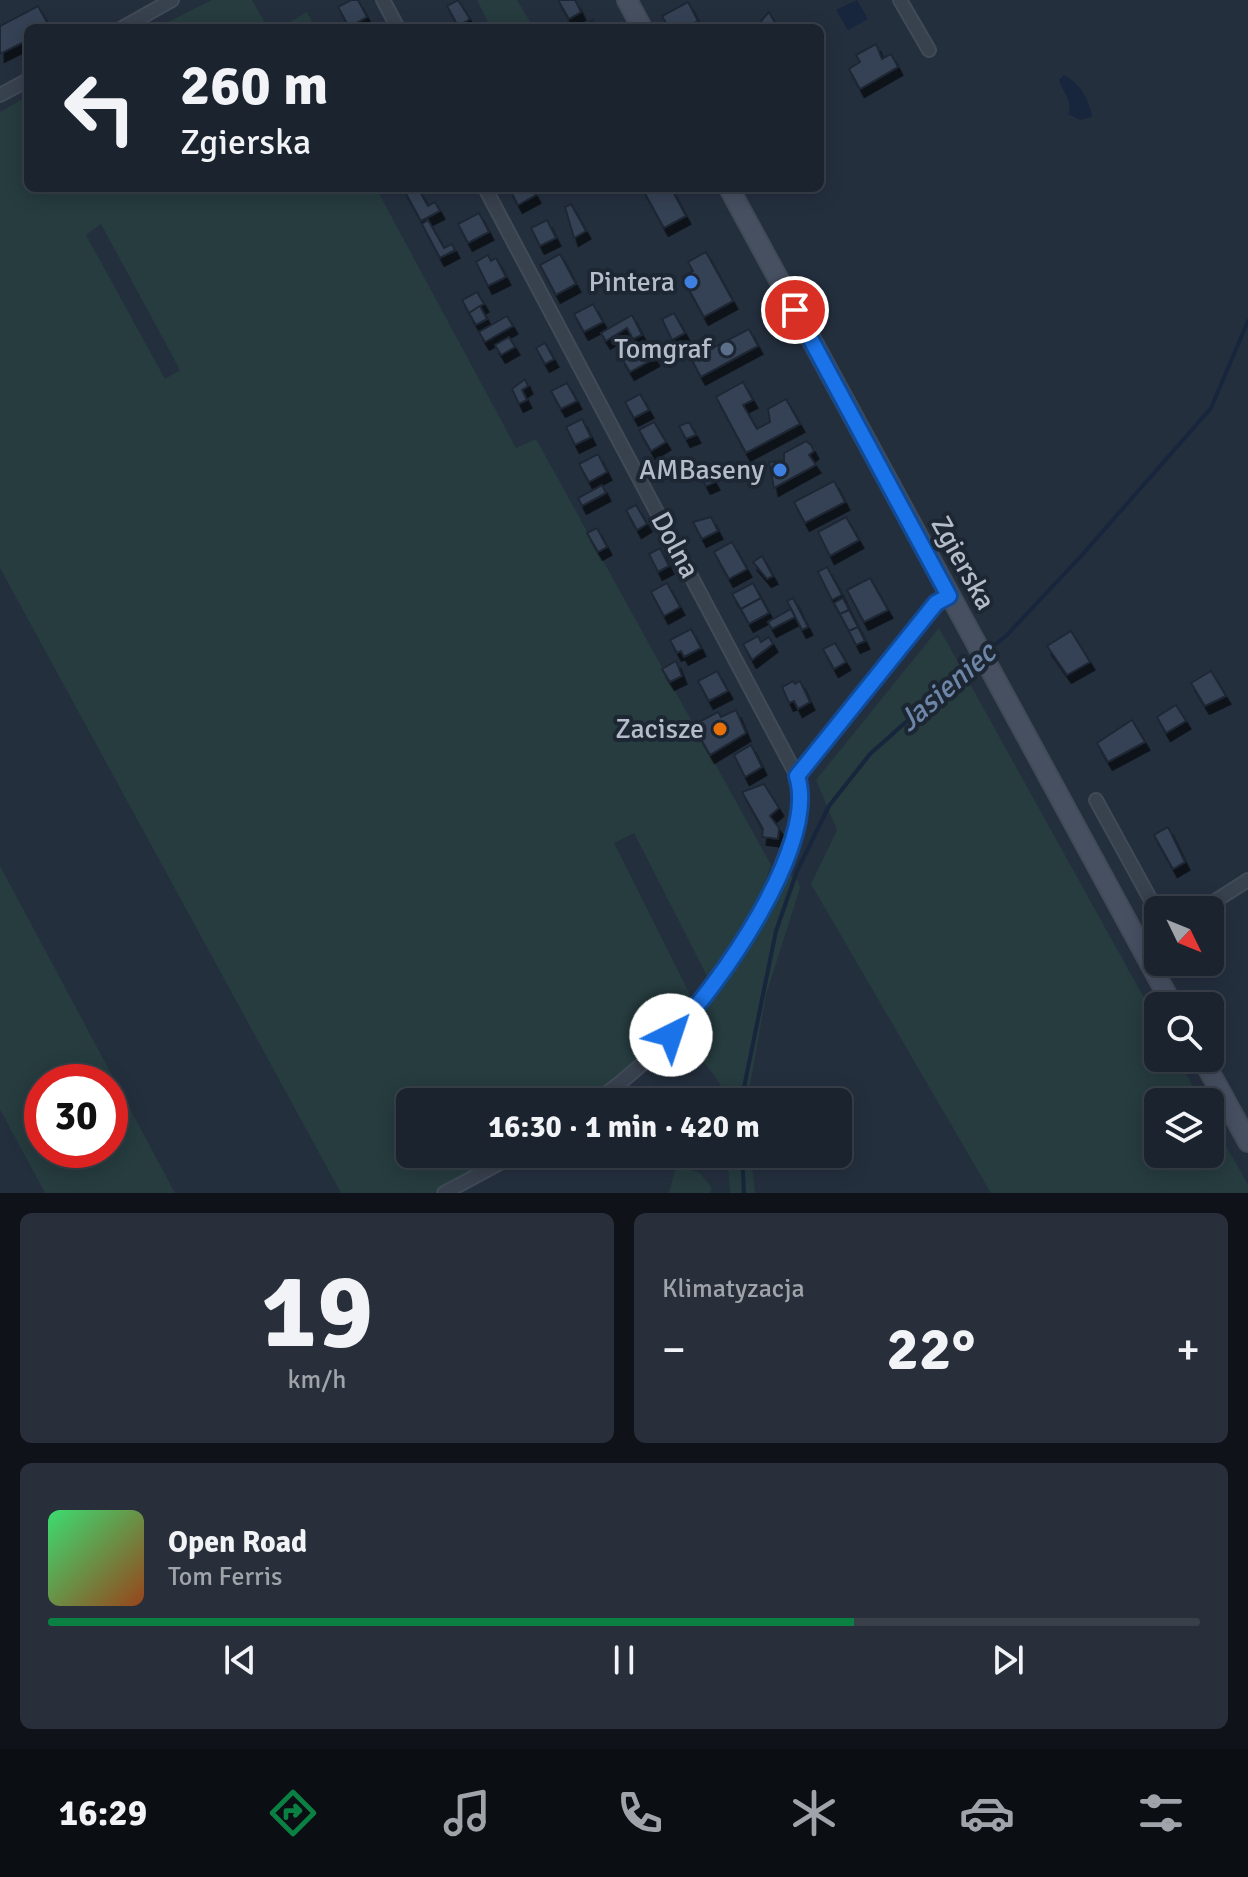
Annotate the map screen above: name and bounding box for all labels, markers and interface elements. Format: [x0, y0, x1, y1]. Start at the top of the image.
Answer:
text: 260 m [180, 51, 328, 120]
icon: left [48, 56, 152, 160]
text: Zgierska [180, 120, 311, 165]
place label: Pintera [588, 265, 675, 299]
marker: Pintera [682, 273, 700, 291]
pin [761, 276, 829, 344]
icon: arrive [773, 288, 817, 332]
place label: Tomgraf [614, 332, 713, 366]
marker: Tomgraf [718, 340, 736, 358]
place label: AMBaseny [639, 453, 764, 487]
marker: AMBaseny [771, 461, 789, 479]
street label: Dolna [643, 506, 707, 584]
street label: Zgierska [923, 510, 1003, 616]
water label: Jasieniec [890, 633, 1005, 740]
place label: Zacisze [615, 712, 704, 746]
marker: Zacisze [711, 720, 729, 738]
north arrow [1144, 896, 1224, 976]
map controls [1144, 896, 1224, 1168]
button: search [1144, 992, 1224, 1072]
position arrow [629, 993, 713, 1077]
speed limit sign: 30 [24, 1064, 128, 1168]
button: layers [1144, 1088, 1224, 1168]
text: 16:30 · 1 min · 420 m [488, 1109, 760, 1146]
text: 19 [261, 1248, 373, 1376]
text: Klimatyzacja [662, 1273, 805, 1305]
text: 22° [887, 1313, 975, 1387]
text: − [662, 1323, 686, 1377]
text: + [1176, 1323, 1200, 1377]
text: km/h [288, 1364, 346, 1396]
text: Open Road [168, 1524, 307, 1561]
text: Tom Ferris [168, 1561, 282, 1593]
icon: previous [218, 1638, 262, 1682]
icon: pause [602, 1638, 646, 1682]
icon: next [986, 1638, 1030, 1682]
icon: directions [265, 1785, 321, 1841]
icon: music [439, 1785, 495, 1841]
icon: phone [612, 1785, 668, 1841]
icon: climate [786, 1785, 842, 1841]
icon: car [959, 1785, 1015, 1841]
icon: filters [1133, 1785, 1189, 1841]
text: 16:29 [59, 1791, 147, 1836]

